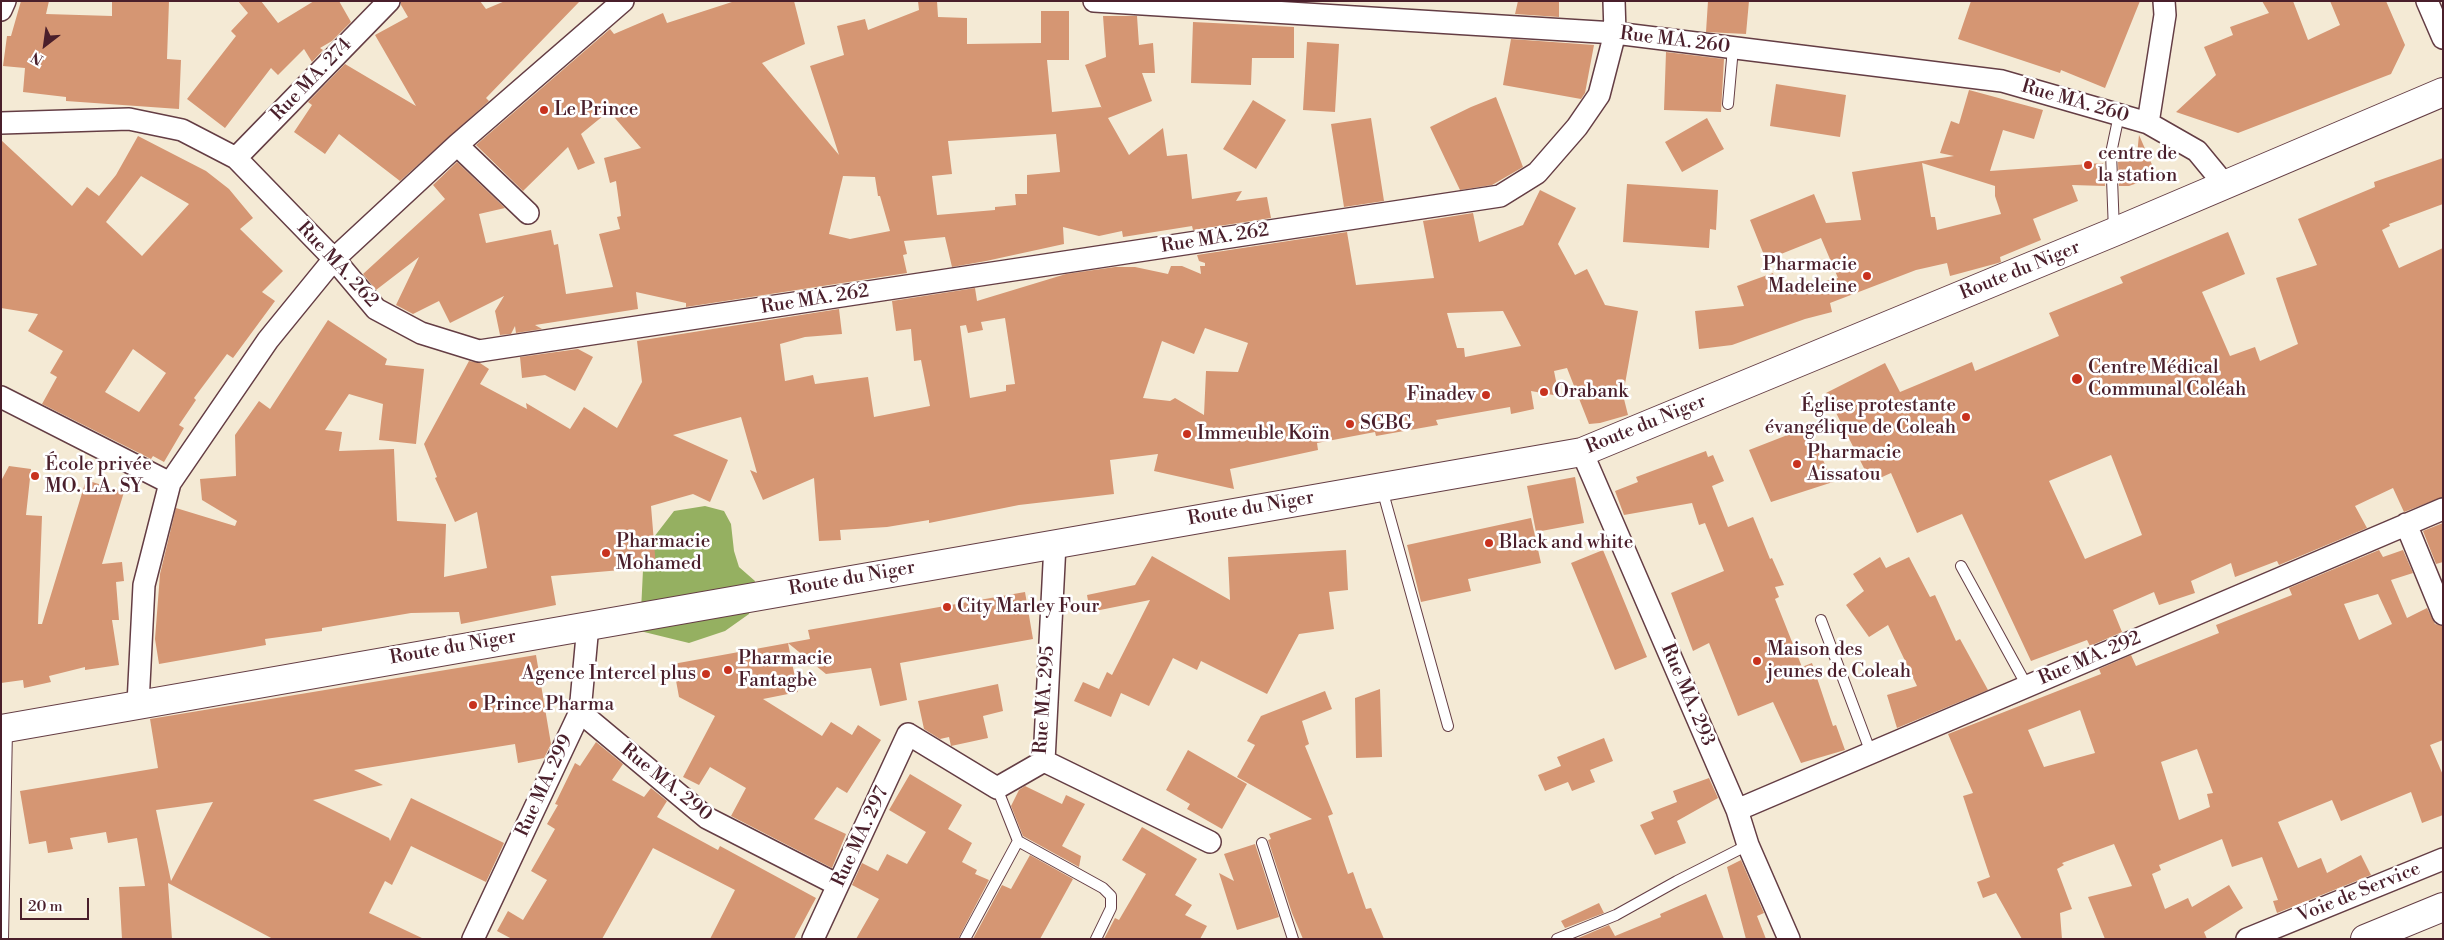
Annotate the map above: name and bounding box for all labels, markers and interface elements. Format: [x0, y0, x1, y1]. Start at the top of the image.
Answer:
north arrow [20, 20, 70, 70]
street label: Rue MA. 260 [1619, 23, 1731, 59]
street label: Rue MA. 274 [267, 34, 357, 126]
text: N [28, 47, 47, 69]
street label: Rue MA. 260 [2019, 76, 2131, 128]
place label: Le Prince [554, 99, 638, 121]
marker: Le Prince [538, 104, 550, 116]
place label: centre de la station [2098, 143, 2177, 187]
marker: centre de la station [2082, 159, 2094, 171]
street label: Rue MA. 262 [291, 217, 383, 313]
street label: Rue MA. 262 [1159, 219, 1271, 259]
street label: Route du Niger [1956, 236, 2084, 306]
place label: Pharmacie Madeleine [1763, 254, 1857, 298]
marker: Pharmacie Madeleine [1861, 270, 1873, 282]
street label: Rue MA. 262 [759, 280, 871, 320]
place label: Centre Médical Communal Coléah [2088, 357, 2246, 401]
marker: Centre Médical Communal Coléah [2070, 372, 2084, 386]
place label: Orabank [1554, 381, 1628, 403]
place label: Finadev [1407, 384, 1476, 406]
marker: Orabank [1538, 386, 1550, 398]
marker: Finadev [1480, 389, 1492, 401]
street label: Route du Niger [1582, 390, 1710, 460]
place label: Église protestante évangélique de Coleah [1765, 395, 1956, 439]
marker: Église protestante évangélique de Coleah [1960, 411, 1972, 423]
place label: SGBG [1360, 413, 1412, 435]
marker: SGBG [1344, 418, 1356, 430]
place label: Immeuble Koïn [1197, 423, 1330, 445]
marker: Immeuble Koïn [1181, 428, 1193, 440]
place label: Pharmacie Aissatou [1807, 442, 1901, 486]
place label: École privée MO. LA. SY [45, 454, 152, 498]
marker: Pharmacie Aissatou [1791, 458, 1803, 470]
marker: École privée MO. LA. SY [29, 470, 41, 482]
street label: Route du Niger [1186, 487, 1316, 531]
place label: Pharmacie Mohamed [616, 531, 710, 575]
place label: Black and white [1499, 532, 1633, 554]
marker: Black and white [1483, 537, 1495, 549]
marker: Pharmacie Mohamed [600, 547, 612, 559]
street label: Route du Niger [787, 557, 917, 601]
place label: City Marley Four [957, 596, 1099, 618]
marker: City Marley Four [941, 601, 953, 613]
street label: Route du Niger [388, 626, 518, 670]
street label: Rue MA. 292 [2035, 627, 2145, 691]
place label: Maison des jeunes de Coleah [1767, 639, 1911, 683]
street label: Rue MA. 293 [1655, 640, 1719, 750]
street label: Rue MA. 295 [1030, 645, 1060, 755]
place label: Pharmacie Fantagbè [738, 648, 832, 692]
marker: Maison des jeunes de Coleah [1751, 655, 1763, 667]
place label: Agence Intercel plus [522, 663, 696, 685]
marker: Pharmacie Fantagbè [722, 664, 734, 676]
marker: Agence Intercel plus [700, 668, 712, 680]
place label: Prince Pharma [483, 694, 614, 716]
marker: Prince Pharma [467, 699, 479, 711]
street label: Rue MA. 299 [511, 731, 579, 841]
street label: Rue MA. 290 [616, 739, 716, 827]
street label: Rue MA. 297 [828, 783, 894, 891]
street label: Voie de Service [2294, 858, 2424, 928]
scale bar [22, 888, 91, 920]
text: 20 m [28, 897, 63, 916]

